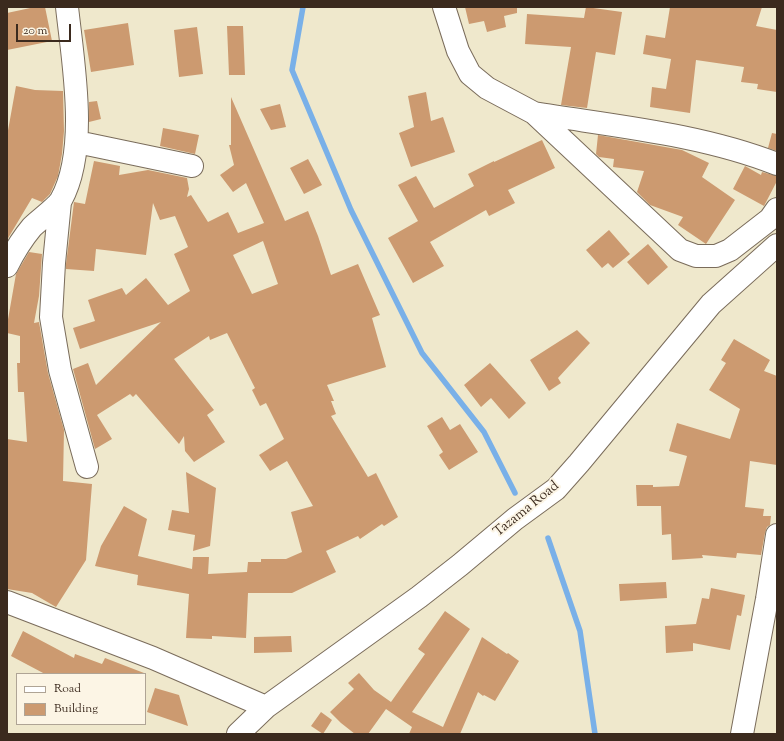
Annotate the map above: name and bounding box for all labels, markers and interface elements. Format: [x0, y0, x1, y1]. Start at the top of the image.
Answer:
scale bar [18, 16, 73, 42]
text: 20 m [23, 22, 47, 40]
street label: Tazama Road [491, 479, 563, 541]
legend [16, 673, 146, 725]
text: Road [54, 680, 81, 698]
text: Building [54, 700, 98, 718]

